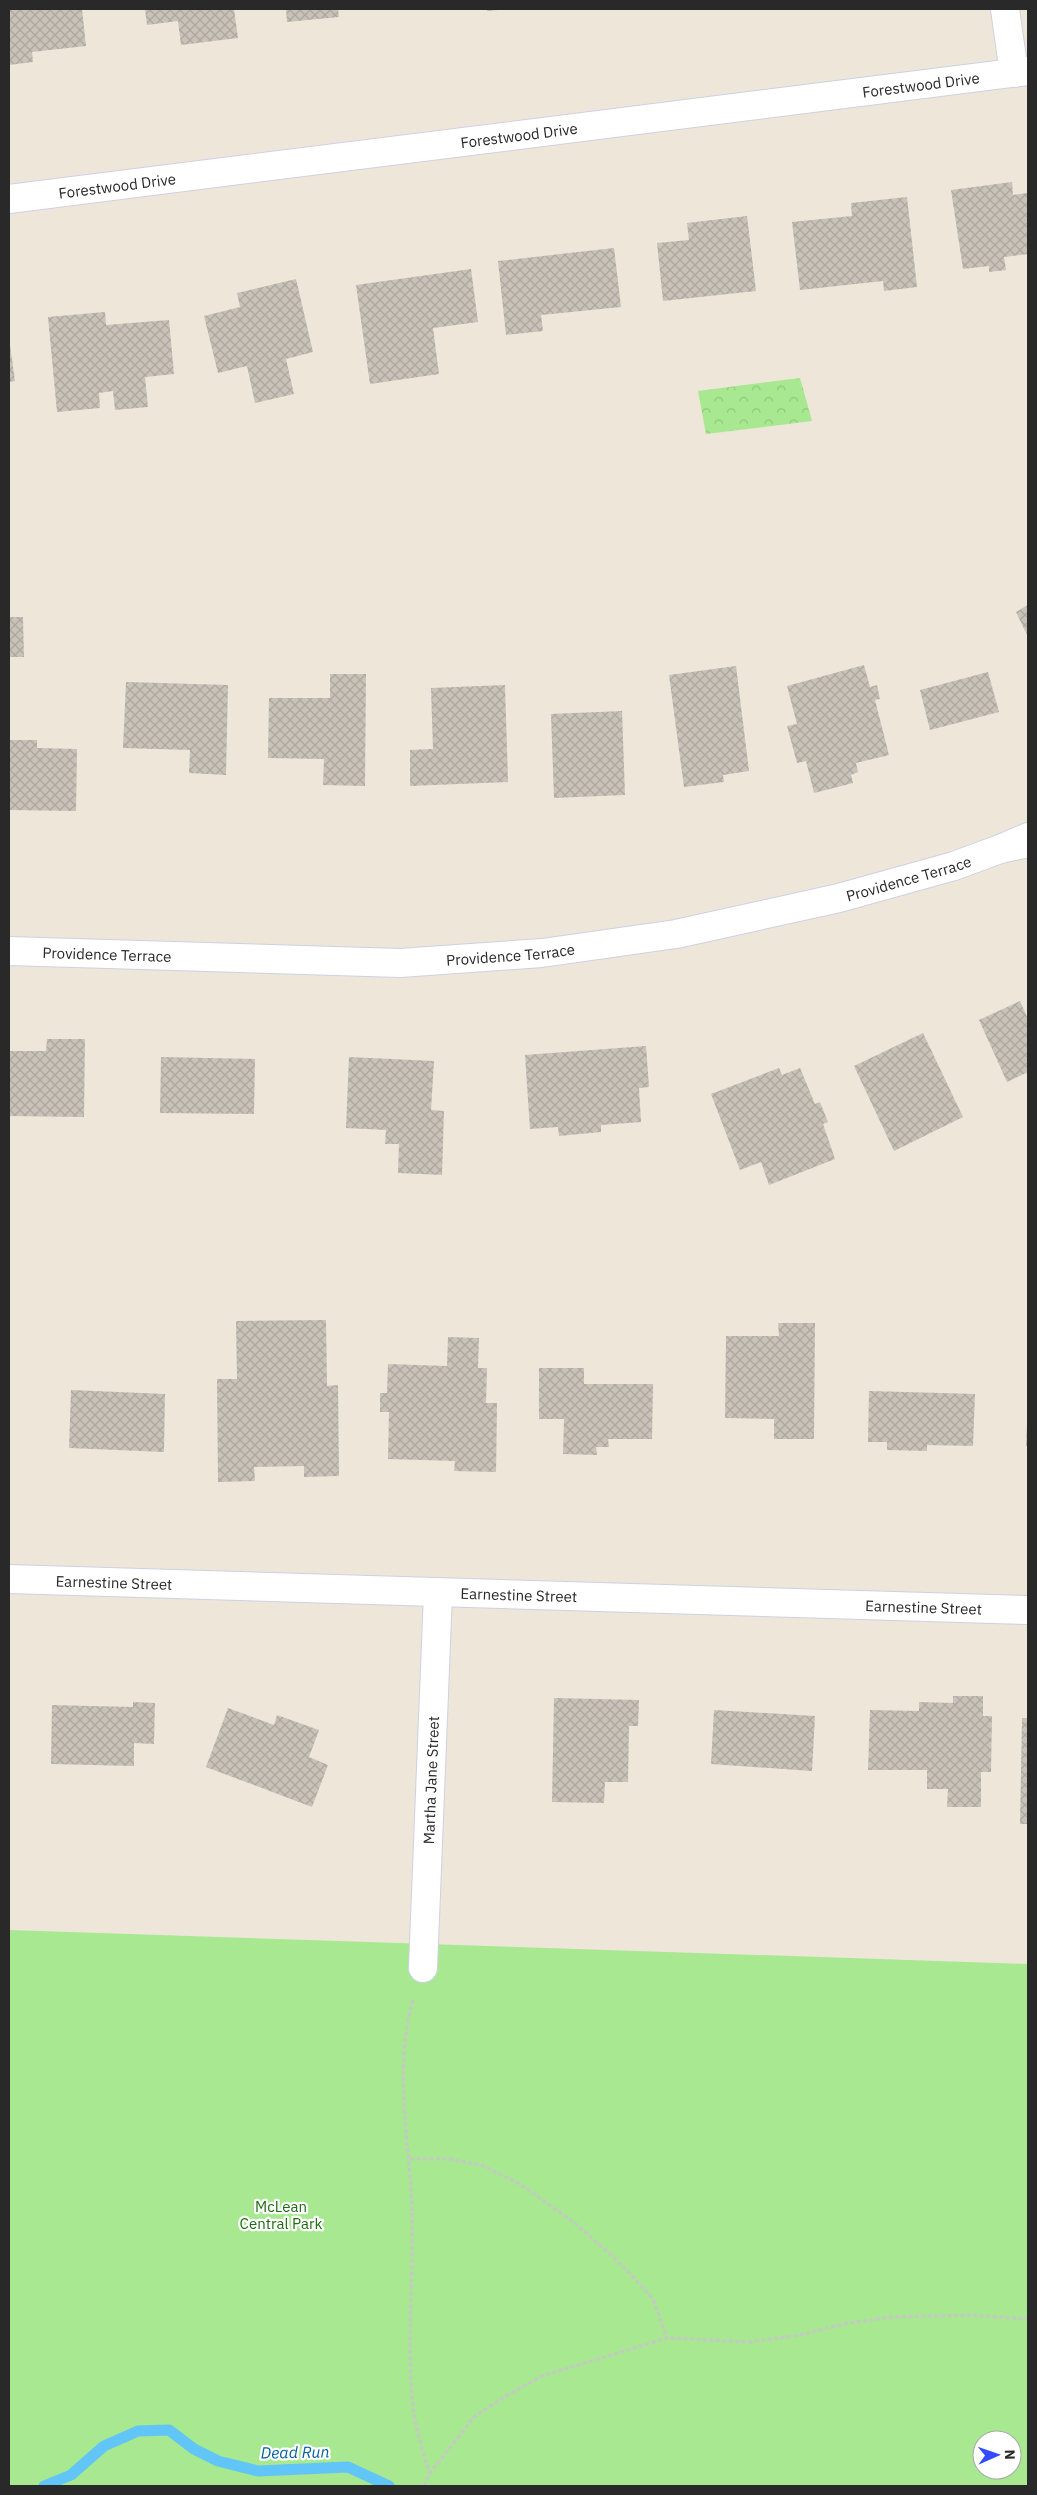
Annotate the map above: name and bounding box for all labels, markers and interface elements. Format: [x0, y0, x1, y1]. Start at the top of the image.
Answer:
street label: Forestwood Drive [861, 68, 981, 101]
street label: Forestwood Drive [459, 118, 579, 152]
street label: Forestwood Drive [57, 169, 177, 202]
street label: Providence Terrace [844, 851, 974, 905]
street label: Providence Terrace [445, 939, 576, 969]
street label: Providence Terrace [42, 943, 172, 965]
street label: Earnestine Street [55, 1571, 173, 1593]
street label: Earnestine Street [460, 1583, 577, 1606]
street label: Earnestine Street [865, 1596, 982, 1618]
street label: Martha Jane Street [418, 1716, 443, 1845]
park label: McLean Central Park [240, 2197, 322, 2233]
north arrow [972, 2430, 1022, 2480]
water label: Dead Run [260, 2441, 330, 2463]
text: N [1001, 2449, 1019, 2460]

